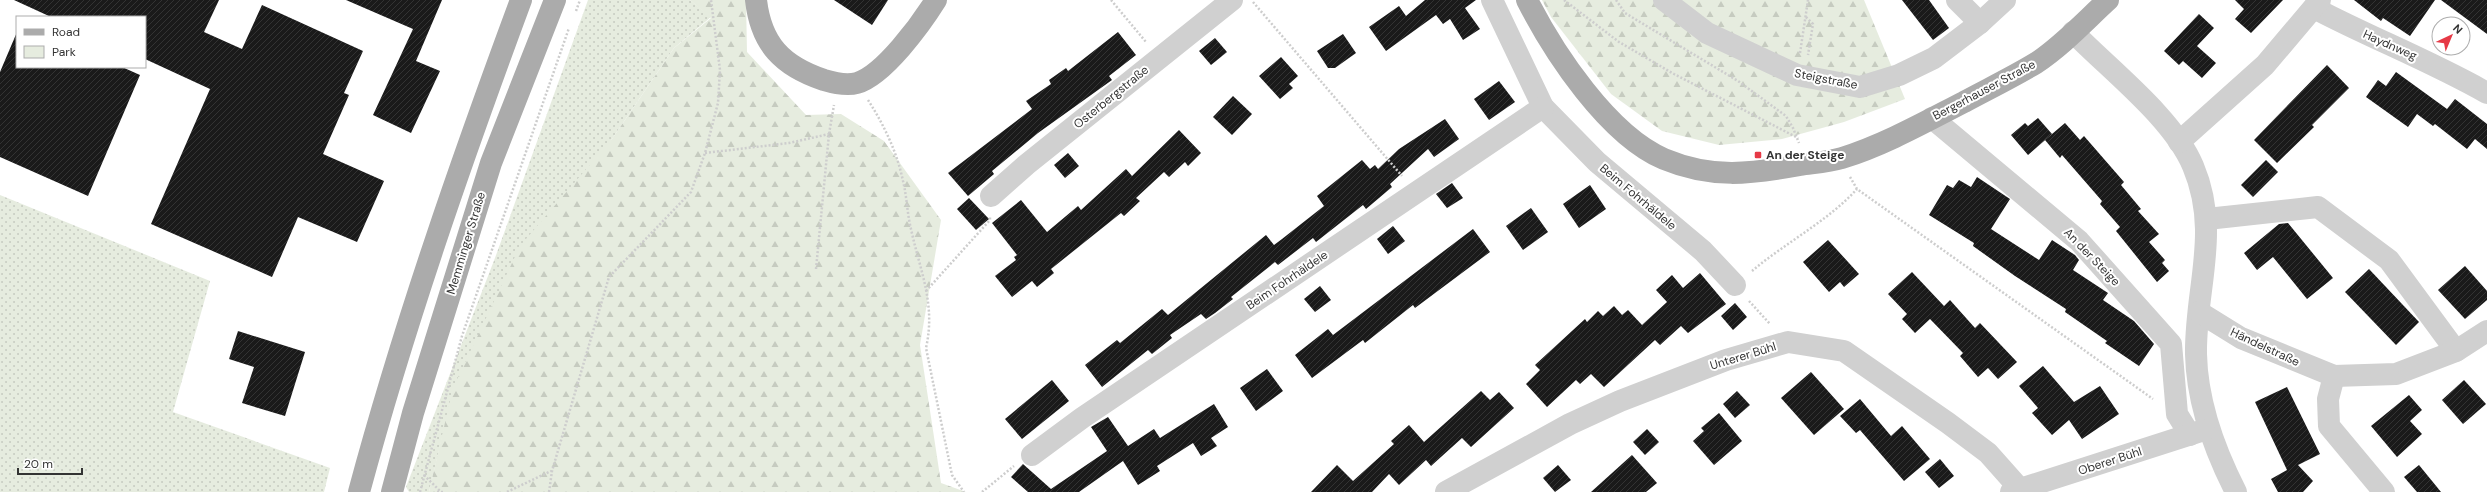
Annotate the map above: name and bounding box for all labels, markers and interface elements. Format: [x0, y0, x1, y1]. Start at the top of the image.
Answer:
legend [16, 16, 146, 68]
north arrow [2431, 16, 2471, 56]
text: N [2450, 21, 2466, 37]
text: Road [52, 24, 80, 40]
street label: Haydnweg [2361, 26, 2420, 64]
text: Park [52, 44, 76, 60]
street label: Bergerhauser Straße [1930, 56, 2038, 124]
street label: Osterbergstraße [1070, 62, 1152, 132]
street label: Steigstraße [1793, 65, 1859, 93]
place label: An der Steige [1766, 147, 1844, 163]
marker: An der Steige [1753, 150, 1763, 160]
street label: Beim Fohrhäldele [1596, 160, 1680, 234]
street label: Memminger Straße [443, 190, 489, 296]
street label: An der Steige [2060, 225, 2124, 289]
street label: Beim Fohrhäldele [1243, 247, 1331, 313]
street label: Händelstraße [2228, 324, 2302, 370]
street label: Unterer Bühl [1708, 338, 1778, 374]
street label: Oberer Bühl [2076, 443, 2144, 479]
scale bar [18, 450, 82, 476]
text: 20 m [24, 456, 53, 472]

